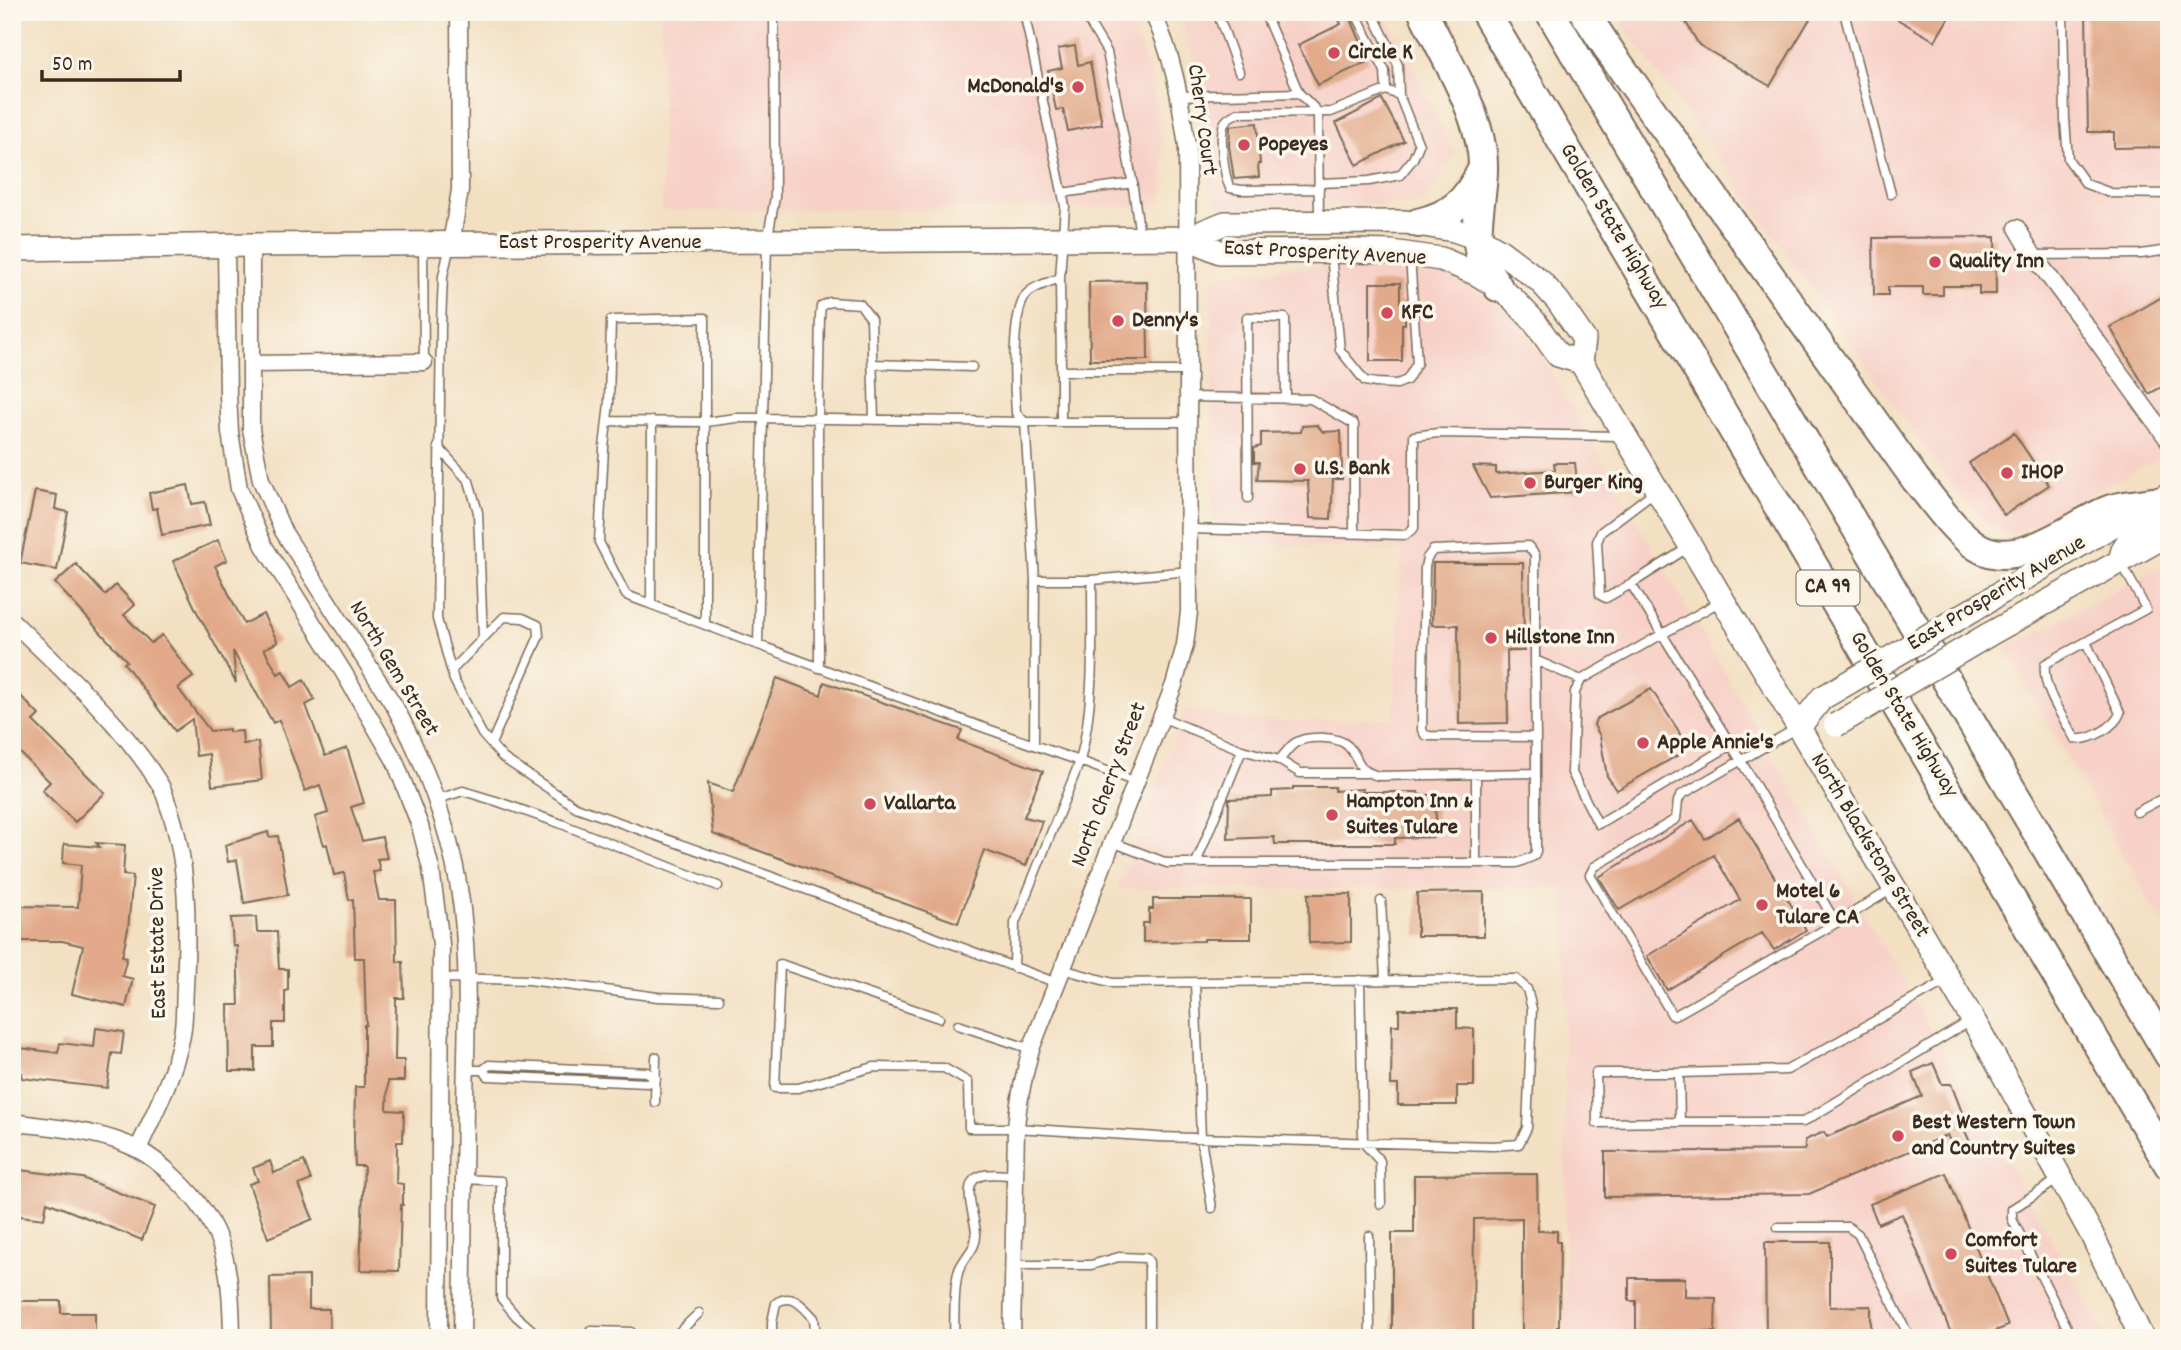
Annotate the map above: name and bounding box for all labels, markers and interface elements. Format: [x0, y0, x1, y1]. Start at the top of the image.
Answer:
place label: Circle K [1348, 37, 1413, 70]
scale bar [42, 38, 180, 82]
marker: Circle K [1326, 45, 1342, 61]
text: 50 m [52, 51, 92, 81]
street label: Cherry Court [1177, 62, 1225, 178]
place label: McDonald's [967, 71, 1064, 104]
marker: McDonald's [1070, 79, 1086, 95]
place label: Popeyes [1258, 129, 1329, 162]
marker: Popeyes [1236, 137, 1252, 153]
street label: Golden State Highway [1550, 138, 1676, 317]
street label: East Prosperity Avenue [498, 227, 702, 260]
street label: East Prosperity Avenue [1223, 232, 1427, 276]
place label: Quality Inn [1949, 246, 2045, 279]
marker: Quality Inn [1927, 254, 1943, 270]
place label: KFC [1401, 297, 1434, 330]
place label: Denny's [1132, 305, 1199, 338]
marker: KFC [1379, 305, 1395, 321]
marker: Denny's [1110, 313, 1126, 329]
place label: U.S. Bank [1314, 453, 1390, 486]
place label: IHOP [2021, 457, 2064, 490]
marker: U.S. Bank [1292, 461, 1308, 477]
marker: IHOP [1999, 465, 2015, 481]
place label: Burger King [1544, 467, 1643, 500]
marker: Burger King [1522, 475, 1538, 491]
street label: East Prosperity Avenue [1901, 528, 2093, 660]
road number: CA 99 [1797, 570, 1860, 606]
street label: North Gem Street [339, 595, 447, 743]
place label: Hillstone Inn [1505, 622, 1615, 655]
street label: Golden State Highway [1840, 626, 1966, 805]
marker: Hillstone Inn [1483, 630, 1499, 646]
street label: North Cherry Street [1063, 698, 1157, 872]
place label: Apple Annie's [1657, 727, 1774, 760]
marker: Apple Annie's [1635, 735, 1651, 751]
street label: North Blackstone Street [1801, 747, 1937, 945]
place label: Hampton Inn & Suites Tulare [1346, 786, 1473, 845]
place label: Vallarta [884, 788, 957, 821]
marker: Vallarta [862, 796, 878, 812]
marker: Hampton Inn & Suites Tulare [1324, 807, 1340, 823]
street label: East Estate Drive [141, 867, 177, 1019]
place label: Motel 6 Tulare CA [1776, 876, 1859, 935]
marker: Motel 6 Tulare CA [1754, 897, 1770, 913]
place label: Best Western Town and Country Suites [1912, 1107, 2076, 1166]
marker: Best Western Town and Country Suites [1890, 1128, 1906, 1144]
place label: Comfort Suites Tulare [1965, 1225, 2077, 1284]
marker: Comfort Suites Tulare [1943, 1246, 1959, 1262]

